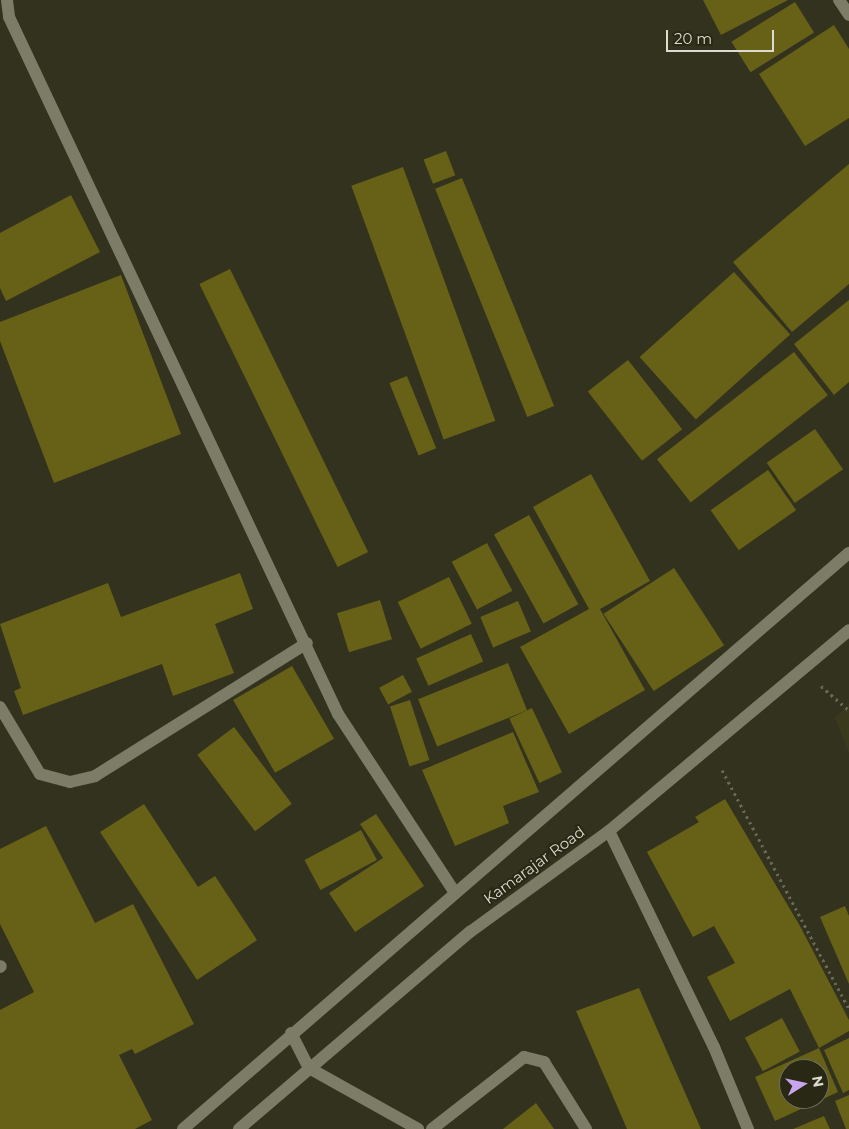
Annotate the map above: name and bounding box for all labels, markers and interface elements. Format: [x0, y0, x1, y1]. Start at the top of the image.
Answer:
scale bar [669, 20, 776, 52]
text: 20 m [674, 29, 712, 48]
street label: Kamarajar Road [480, 822, 588, 908]
north arrow [779, 1059, 829, 1109]
text: N [808, 1074, 828, 1089]

